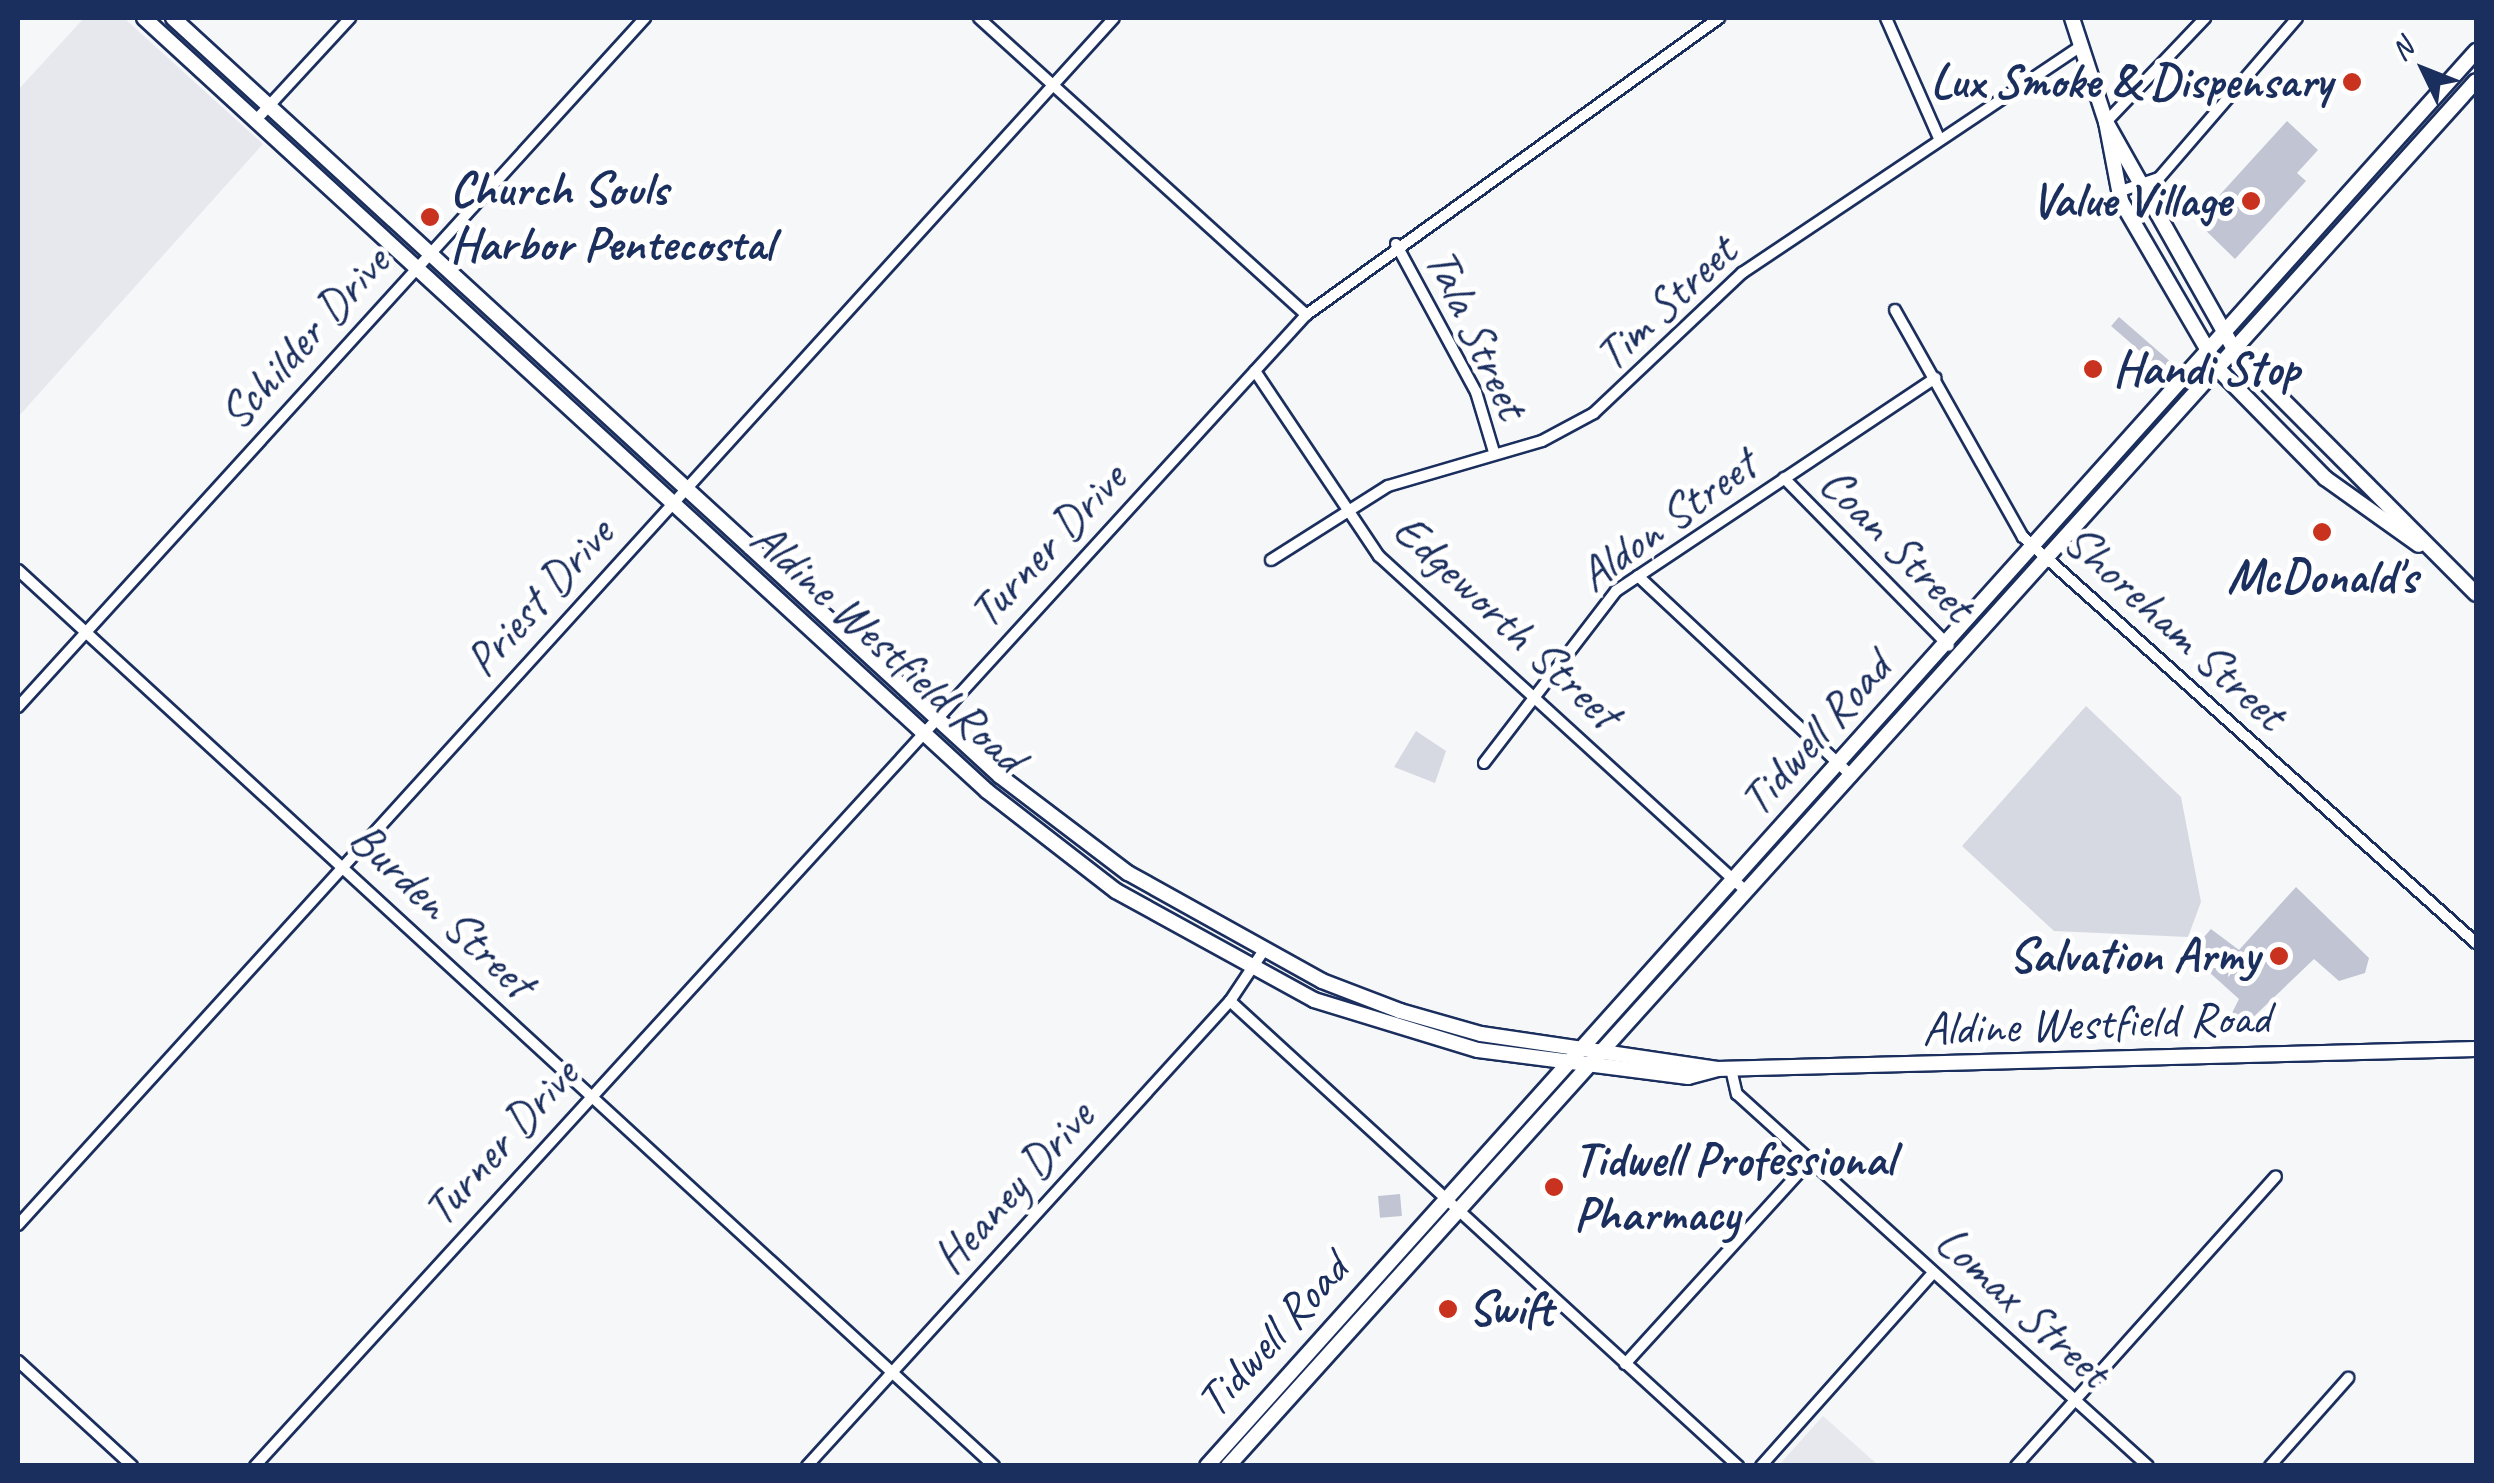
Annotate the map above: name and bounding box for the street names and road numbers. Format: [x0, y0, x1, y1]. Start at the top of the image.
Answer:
street label: Tim Street [1582, 223, 1748, 383]
street label: Schilder Drive [206, 234, 402, 442]
street label: Tala Street [1412, 238, 1542, 428]
street label: Aldon Street [1567, 436, 1767, 604]
street label: Turner Drive [956, 450, 1138, 640]
street label: Coan Street [1807, 454, 1987, 634]
street label: Edgeworth Street [1381, 501, 1633, 741]
street label: Priest Drive [453, 505, 625, 689]
street label: Aldine Westfield Road [739, 509, 1037, 785]
street label: Shoreham Street [2051, 512, 2299, 742]
street label: Tidwell Road [1727, 641, 1903, 827]
street label: Burden Street [337, 810, 547, 1010]
street label: Aldine Westfield Road [1921, 988, 2271, 1058]
street label: Turner Drive [410, 1047, 590, 1237]
street label: Heaney Drive [920, 1088, 1106, 1286]
street label: Lomax Street [1923, 1212, 2123, 1400]
street label: Tidwell Road [1184, 1242, 1360, 1428]

